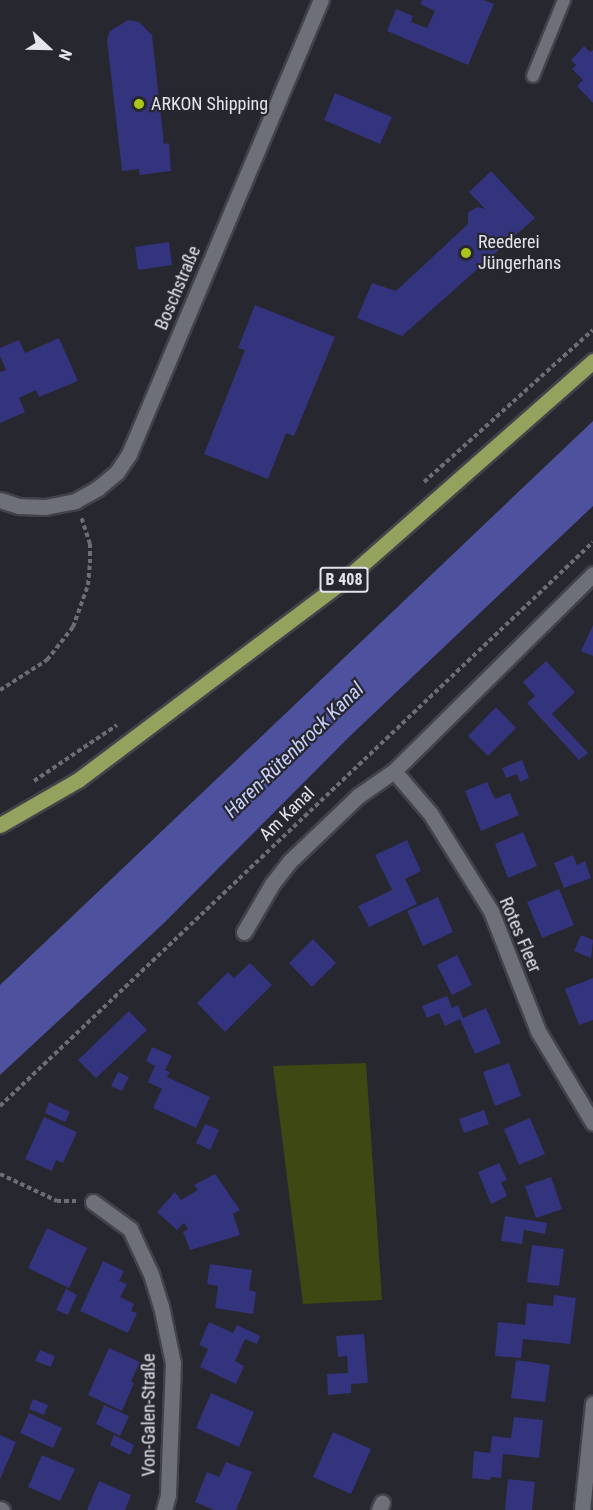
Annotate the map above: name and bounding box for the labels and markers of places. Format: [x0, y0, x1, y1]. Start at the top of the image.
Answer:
place label: ARKON Shipping [151, 93, 268, 115]
marker: ARKON Shipping [132, 97, 146, 111]
place label: Reederei Jüngerhans [478, 232, 561, 274]
marker: Reederei Jüngerhans [459, 246, 473, 260]

